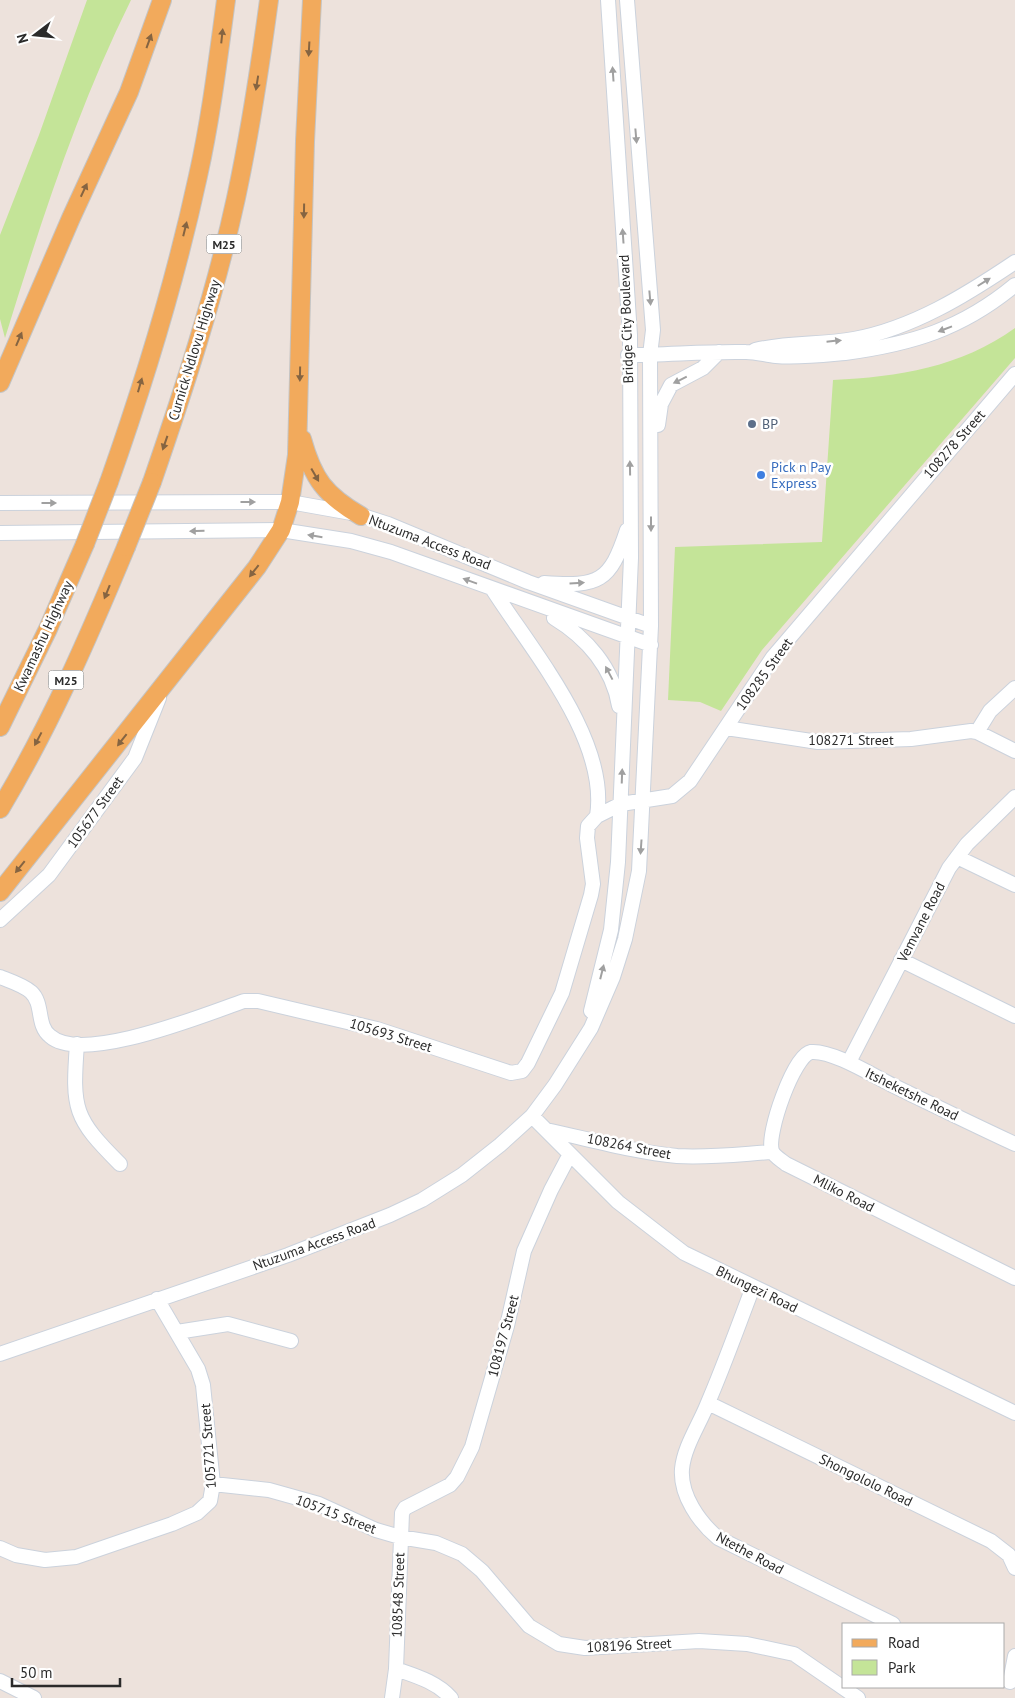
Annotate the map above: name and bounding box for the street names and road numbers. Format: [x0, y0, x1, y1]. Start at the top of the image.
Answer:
road number: M25 [206, 234, 242, 253]
street label: Bridge City Boulevard [615, 254, 637, 384]
street label: Curnick Ndlovu Highway [164, 277, 224, 423]
street label: 108278 Street [919, 406, 989, 482]
street label: Ntuzuma Access Road [366, 510, 494, 574]
street label: Kwamashu Highway [9, 577, 77, 694]
street label: 108285 Street [732, 634, 796, 714]
road number: M25 [48, 670, 84, 690]
street label: 108271 Street [808, 731, 894, 749]
street label: 105677 Street [63, 772, 127, 851]
street label: Vemvane Road [893, 879, 949, 966]
street label: 105693 Street [348, 1014, 435, 1056]
street label: Itsheketshe Road [862, 1064, 962, 1124]
street label: 108264 Street [585, 1129, 673, 1163]
street label: Mliko Road [810, 1170, 878, 1216]
street label: Ntuzuma Access Road [250, 1213, 378, 1275]
street label: Bhungezi Road [713, 1261, 801, 1317]
street label: 108197 Street [483, 1293, 523, 1379]
street label: 105721 Street [196, 1403, 220, 1489]
street label: Shongololo Road [816, 1450, 916, 1510]
street label: 105715 Street [293, 1490, 379, 1538]
street label: Ntethe Road [713, 1528, 787, 1578]
street label: 108548 Street [388, 1552, 408, 1638]
street label: 108196 Street [586, 1634, 672, 1656]

